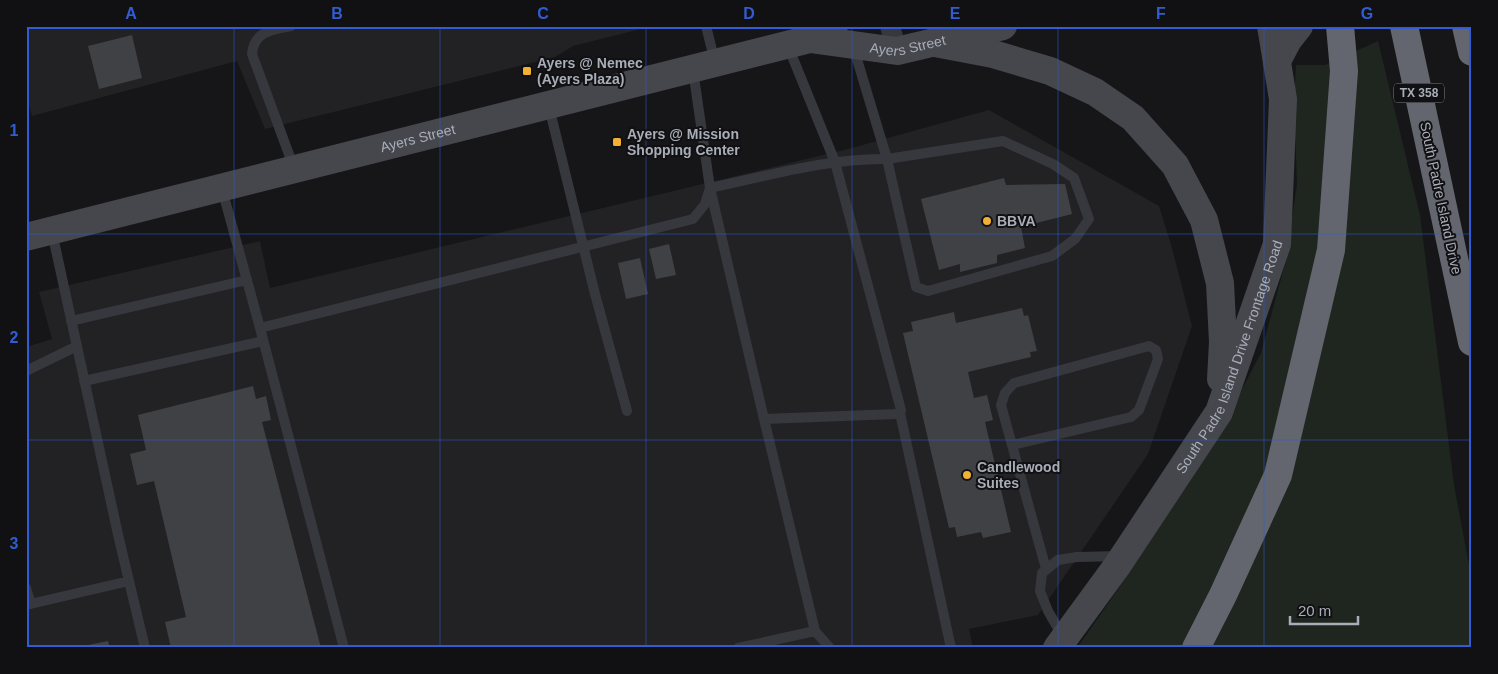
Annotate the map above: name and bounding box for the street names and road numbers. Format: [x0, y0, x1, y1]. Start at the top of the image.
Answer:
street label: Ayers Street [869, 32, 947, 59]
road number: TX 358 [1394, 84, 1444, 102]
street label: South Padre Island Drive [1417, 120, 1465, 276]
street label: Ayers Street [378, 121, 457, 155]
street label: South Padre Island Drive Frontage Road [1173, 238, 1286, 476]

